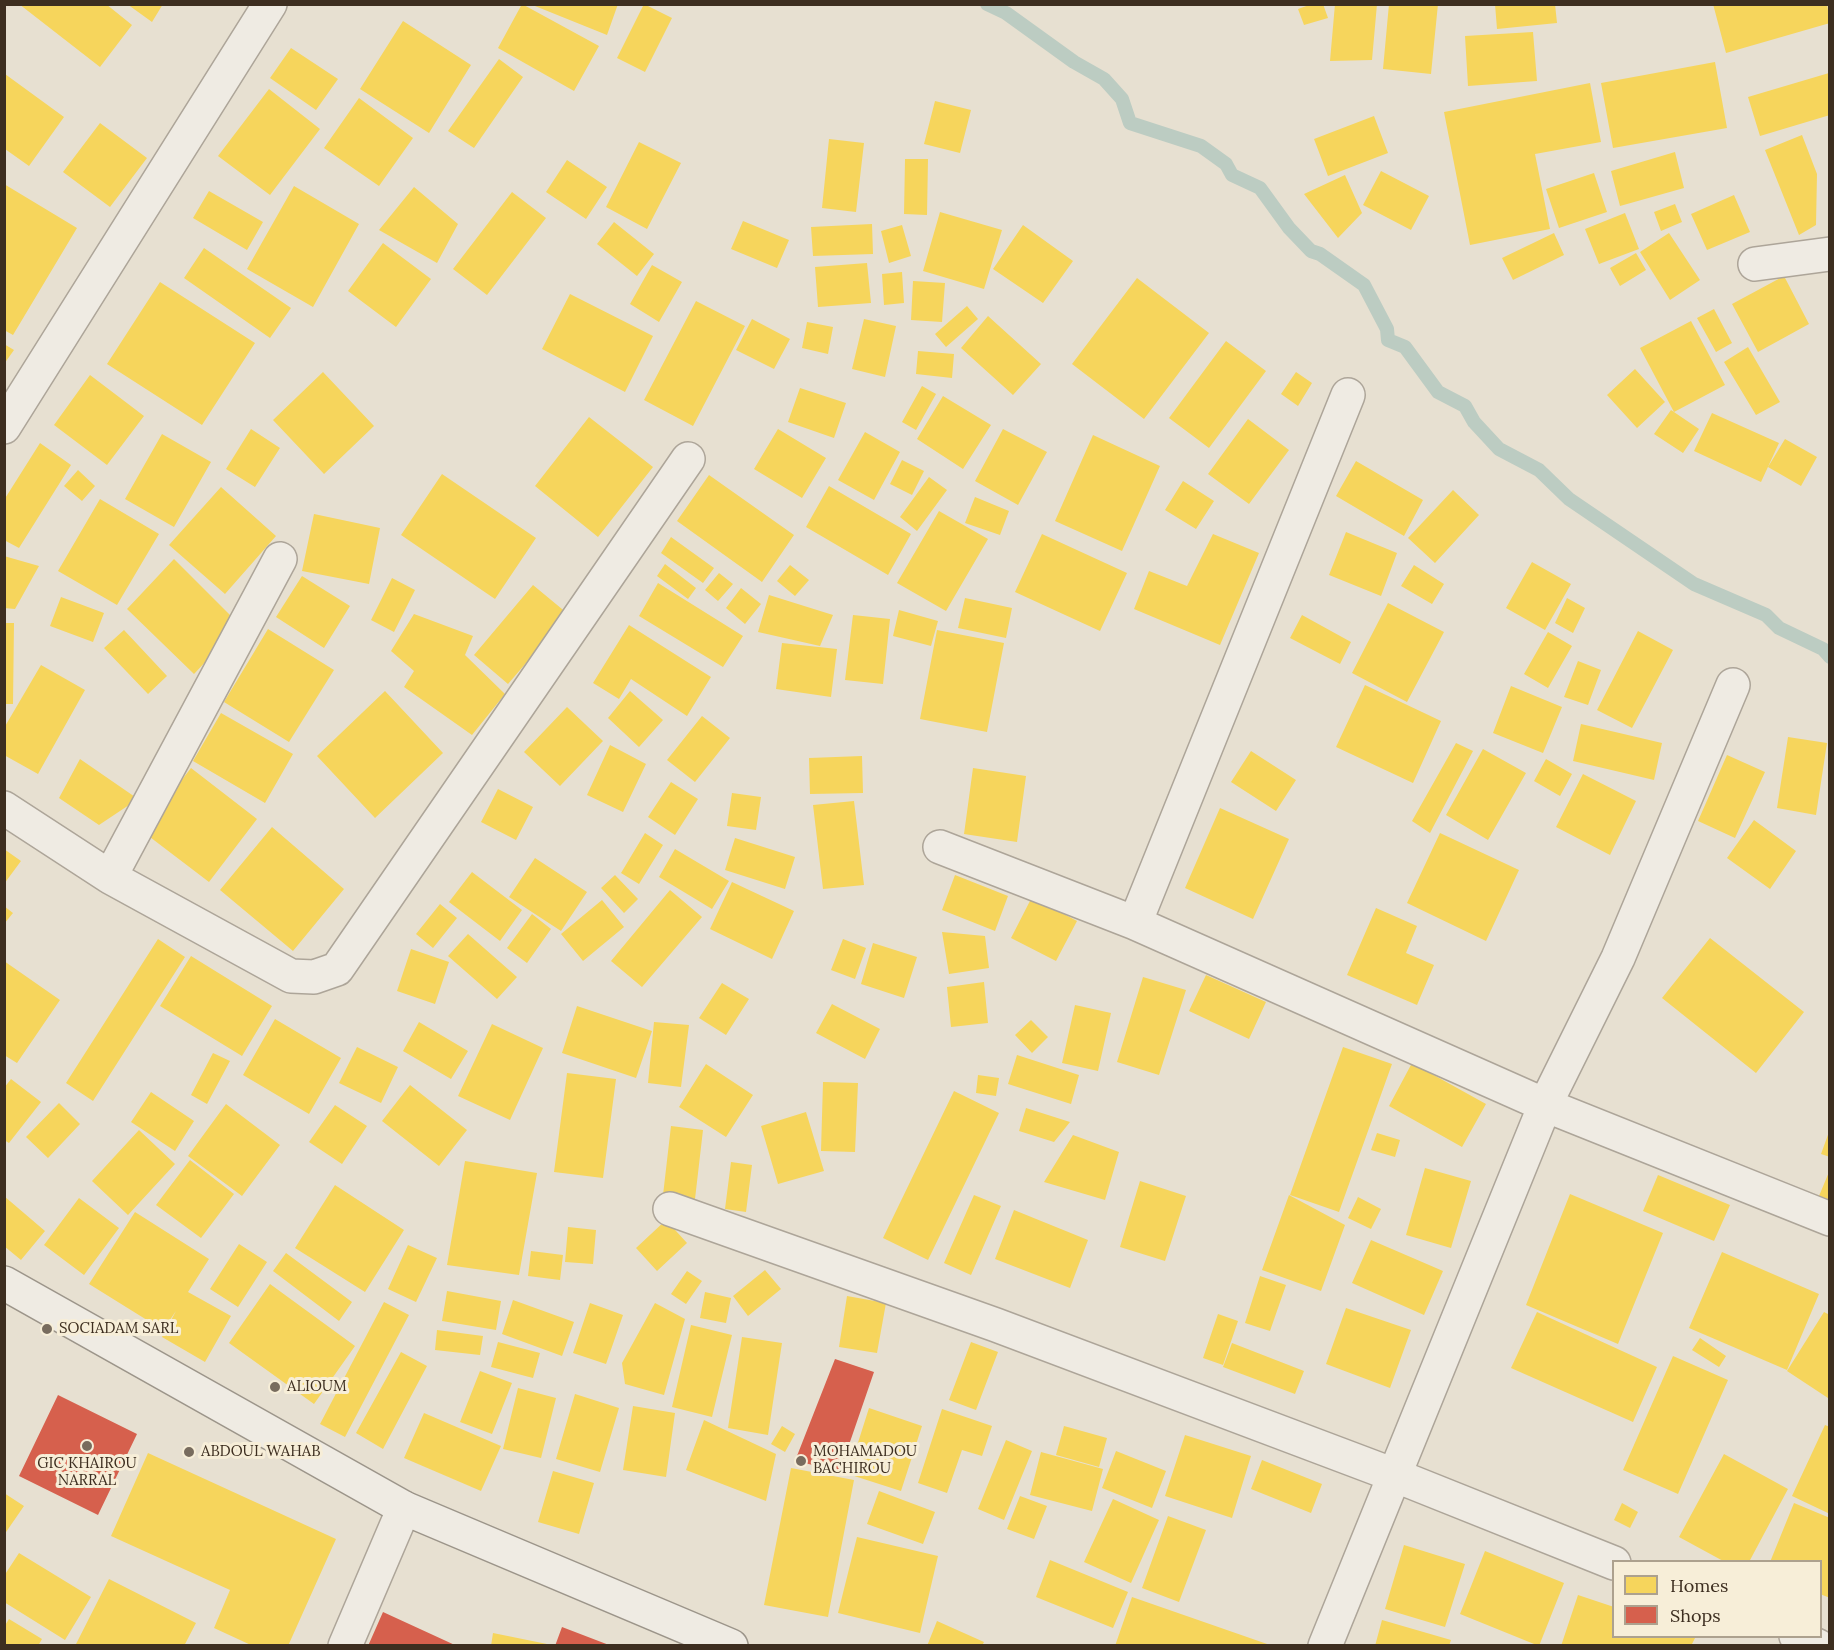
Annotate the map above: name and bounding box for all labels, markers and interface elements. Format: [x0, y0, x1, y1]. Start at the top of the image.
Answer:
place label: SOCIADAM SARL [59, 1320, 178, 1338]
marker: SOCIADAM SARL [40, 1322, 54, 1336]
place label: ALIOUM [287, 1378, 347, 1396]
marker: ALIOUM [268, 1380, 282, 1394]
marker: GIC KHAIROU NARRAL [80, 1439, 94, 1453]
place label: ABDOUL WAHAB [201, 1443, 321, 1461]
place label: MOHAMADOU BACHIROU [813, 1443, 917, 1478]
marker: ABDOUL WAHAB [182, 1445, 196, 1459]
marker: MOHAMADOU BACHIROU [794, 1454, 808, 1468]
place label: GIC KHAIROU NARRAL [37, 1455, 137, 1490]
legend [1612, 1560, 1822, 1638]
text: Homes [1670, 1574, 1728, 1597]
text: Shops [1670, 1604, 1721, 1627]

